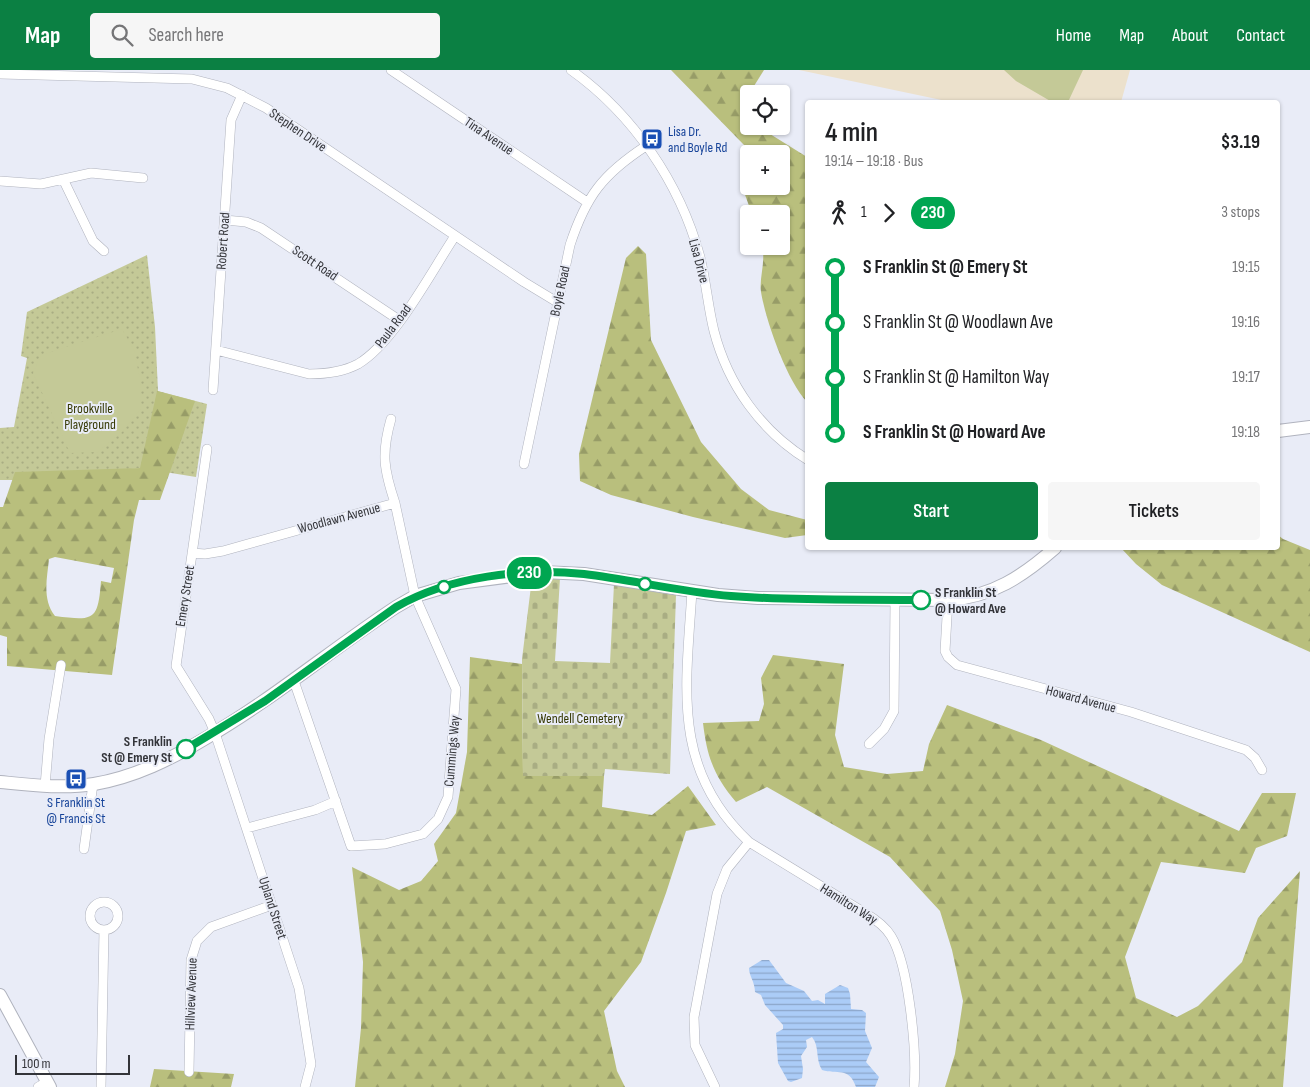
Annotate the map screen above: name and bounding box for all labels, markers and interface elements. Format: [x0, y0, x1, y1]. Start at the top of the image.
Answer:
search box [90, 13, 440, 58]
text: Map [25, 21, 60, 50]
icon: search [108, 21, 136, 49]
text: Search here [148, 24, 224, 47]
text: Home [1056, 25, 1091, 46]
text: Map [1119, 25, 1144, 46]
text: About [1172, 25, 1208, 46]
text: Contact [1236, 25, 1285, 46]
map controls [740, 85, 790, 255]
button: locate [740, 85, 790, 135]
street label: Stephen Drive [266, 105, 330, 155]
street label: Tina Avenue [461, 113, 517, 159]
text: 4 min [825, 116, 878, 149]
place label: Lisa Dr. and Boyle Rd [668, 123, 728, 156]
bus stop icon: Lisa Dr. and Boyle Rd [640, 127, 664, 151]
text: $3.19 [1221, 131, 1260, 154]
button: + [740, 145, 790, 195]
text: 19:14 – 19:18 · Bus [825, 152, 923, 171]
icon: walk [825, 199, 853, 227]
icon: forward [875, 199, 903, 227]
text: 230 [921, 202, 945, 223]
text: 1 [861, 203, 867, 222]
text: 3 stops [1221, 203, 1260, 222]
button: − [740, 205, 790, 255]
street label: Robert Road [213, 212, 233, 270]
street label: Lisa Drive [685, 237, 713, 285]
street label: Scott Road [289, 242, 341, 285]
text: S Franklin St @ Emery St [863, 256, 1028, 279]
text: 19:15 [1232, 258, 1260, 277]
street label: Boyle Road [546, 264, 574, 318]
street label: Paula Road [371, 301, 415, 351]
text: S Franklin St @ Woodlawn Ave [863, 311, 1053, 334]
text: 19:16 [1232, 313, 1260, 332]
text: S Franklin St @ Hamilton Way [863, 366, 1049, 389]
text: 19:17 [1232, 368, 1260, 387]
park label: Brookville Playground [64, 400, 116, 433]
text: S Franklin St @ Howard Ave [863, 421, 1046, 444]
text: 19:18 [1232, 423, 1260, 442]
button: Start [825, 482, 1038, 540]
button: Tickets [1048, 482, 1260, 540]
street label: Woodlawn Avenue [296, 499, 382, 537]
line badge: 230 [500, 557, 558, 589]
text: 230 [517, 562, 541, 583]
street label: Emery Street [172, 564, 198, 628]
unlabelled marker [638, 577, 652, 591]
unlabelled marker [437, 580, 451, 594]
place label: S Franklin St @ Howard Ave [935, 584, 1006, 617]
marker: S Franklin St @ Howard Ave [911, 590, 931, 610]
street label: Howard Avenue [1044, 681, 1118, 717]
park label: Wendell Cemetery [537, 710, 623, 727]
street label: Cummings Way [440, 714, 464, 787]
place label: S Franklin St @ Emery St [101, 733, 172, 766]
marker: S Franklin St @ Emery St [176, 739, 196, 759]
bus stop icon: S Franklin St @ Francis St [64, 767, 88, 791]
place label: S Franklin St @ Francis St [47, 794, 105, 827]
street label: Upland Street [255, 875, 291, 941]
street label: Hamilton Way [817, 880, 881, 929]
street label: Hillview Avenue [181, 957, 201, 1031]
scale bar [15, 1052, 130, 1075]
text: 100 m [22, 1055, 51, 1072]

